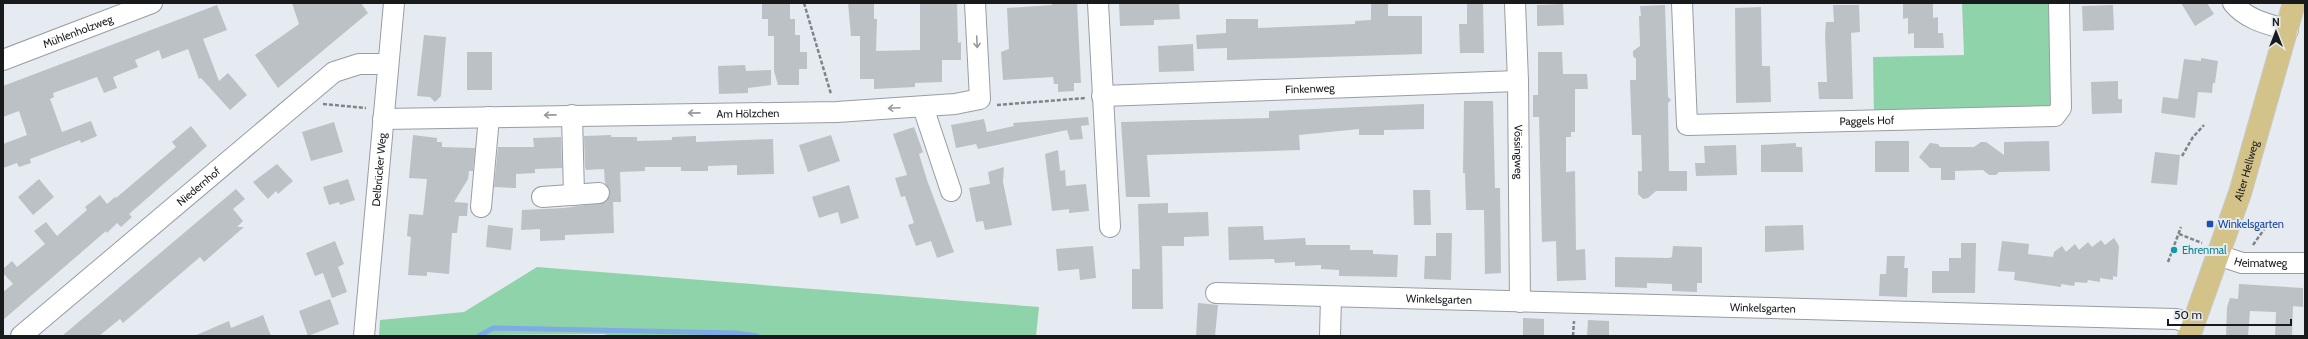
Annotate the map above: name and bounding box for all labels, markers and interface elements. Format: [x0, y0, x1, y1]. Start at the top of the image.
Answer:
street label: Mühlenholzweg [41, 12, 115, 51]
north arrow [2256, 12, 2296, 52]
text: N [2272, 15, 2280, 29]
one-way arrow [973, 35, 981, 48]
street label: Finkenweg [1285, 81, 1335, 96]
one-way arrow [887, 105, 900, 112]
street label: Am Hölzchen [716, 106, 780, 121]
one-way arrow [688, 109, 701, 117]
one-way arrow [544, 111, 557, 119]
street label: Paggels Hof [1839, 113, 1895, 128]
street label: Vössingweg [1511, 125, 1526, 180]
street label: Delbrücker Weg [369, 132, 389, 207]
street label: Alter Hellweg [2231, 138, 2262, 203]
street label: Niedernhof [174, 164, 223, 209]
place label: Winkelsgarten [2218, 217, 2284, 231]
marker: Winkelsgarten [2205, 219, 2215, 229]
place label: Ehrenmal [2182, 243, 2227, 257]
marker: Ehrenmal [2169, 245, 2179, 255]
street label: Heimatweg [2232, 254, 2288, 270]
street label: Winkelsgarten [1406, 291, 1472, 307]
street label: Winkelsgarten [1730, 300, 1796, 316]
scale bar [2168, 301, 2291, 327]
text: 50 m [2174, 307, 2202, 322]

